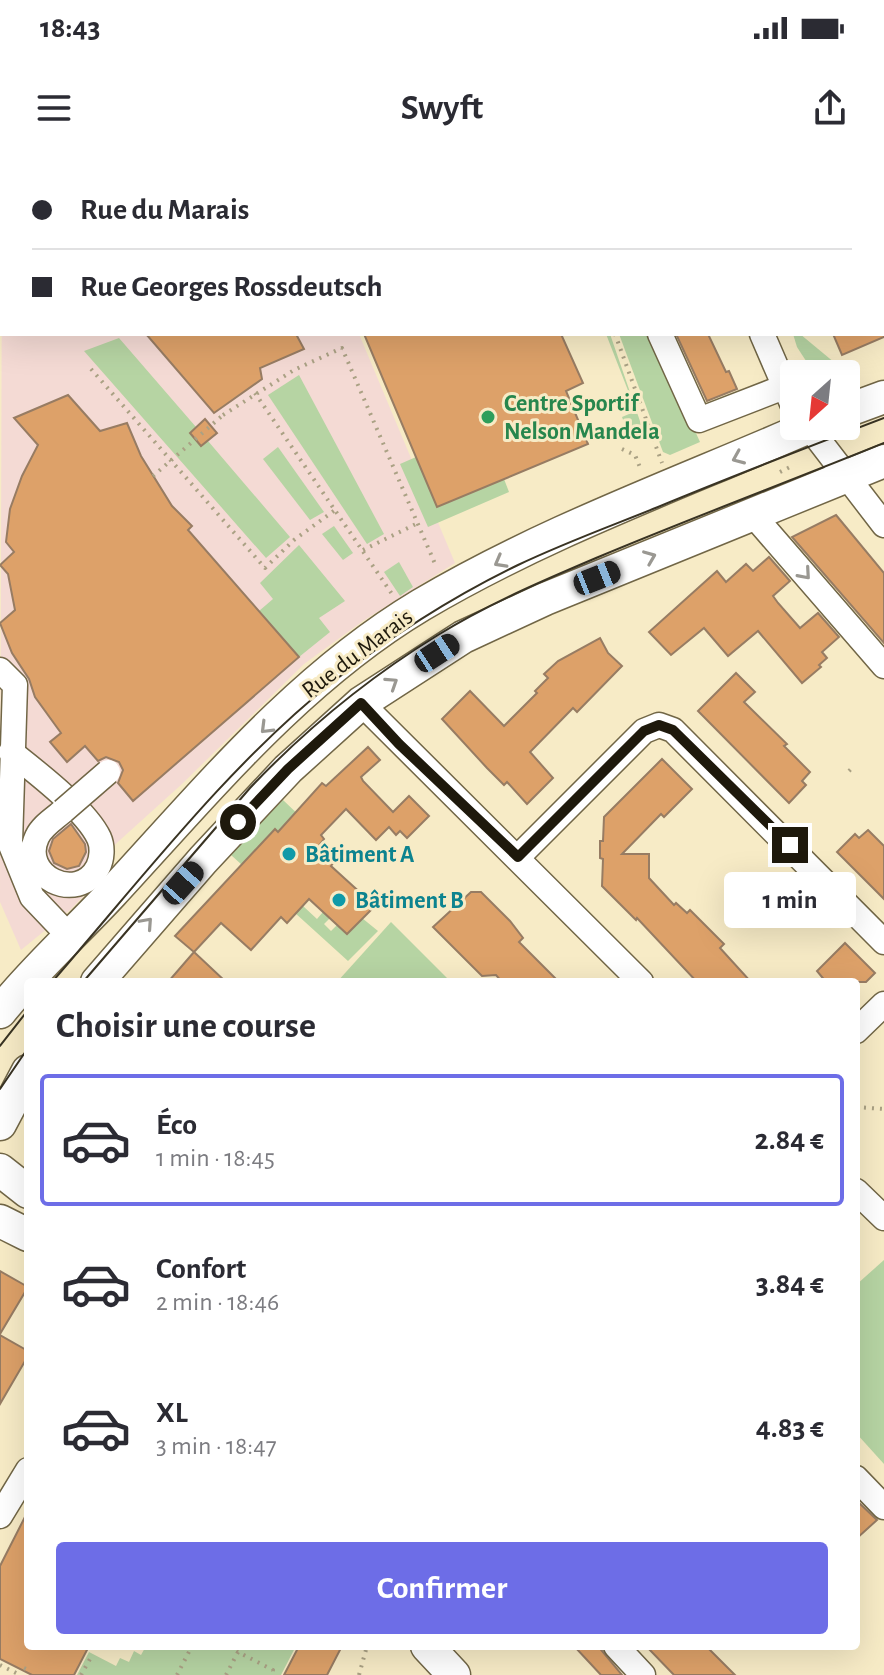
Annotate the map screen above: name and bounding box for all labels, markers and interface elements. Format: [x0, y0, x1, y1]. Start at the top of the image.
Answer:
text: 18:43 [40, 13, 100, 43]
icon: menu [32, 86, 76, 130]
icon: share [808, 86, 852, 130]
text: Swyft [401, 90, 483, 126]
text: Rue du Marais [80, 195, 249, 225]
text: Rue Georges Rossdeutsch [80, 272, 383, 302]
north arrow [780, 360, 860, 440]
map controls [780, 360, 860, 440]
place label: Centre Sportif Nelson Mandela [504, 392, 660, 444]
marker: Centre Sportif Nelson Mandela [479, 408, 497, 426]
one-way arrow [732, 448, 746, 464]
one-way arrow [642, 550, 656, 567]
one-way arrow [493, 553, 508, 568]
car [570, 558, 624, 598]
one-way arrow [795, 565, 810, 580]
street label: Rue du Marais [298, 605, 417, 703]
car [410, 630, 464, 676]
one-way arrow [383, 677, 398, 692]
one-way arrow [261, 719, 275, 733]
route start [220, 804, 256, 840]
route end [772, 827, 808, 863]
place label: Bâtiment A [305, 843, 415, 867]
marker: Bâtiment A [280, 845, 298, 863]
car [158, 857, 208, 909]
callout: 1 min [724, 873, 856, 929]
text: 1 min [763, 887, 817, 913]
place label: Bâtiment B [355, 889, 464, 913]
marker: Bâtiment B [330, 891, 348, 909]
one-way arrow [138, 917, 152, 932]
text: Choisir une course [56, 1008, 316, 1044]
icon: car [60, 1104, 132, 1176]
text: Éco [156, 1110, 197, 1140]
text: 2.84 € [755, 1125, 824, 1155]
text: 1 min · 18:45 [156, 1145, 275, 1171]
icon: car [60, 1248, 132, 1320]
text: Confort [156, 1254, 246, 1284]
text: 3.84 € [756, 1269, 824, 1299]
text: 2 min · 18:46 [156, 1289, 279, 1315]
icon: car [60, 1392, 132, 1464]
text: XL [156, 1398, 188, 1428]
text: 4.83 € [756, 1413, 824, 1443]
text: 3 min · 18:47 [156, 1433, 277, 1459]
button: Confirmer [56, 1542, 828, 1634]

